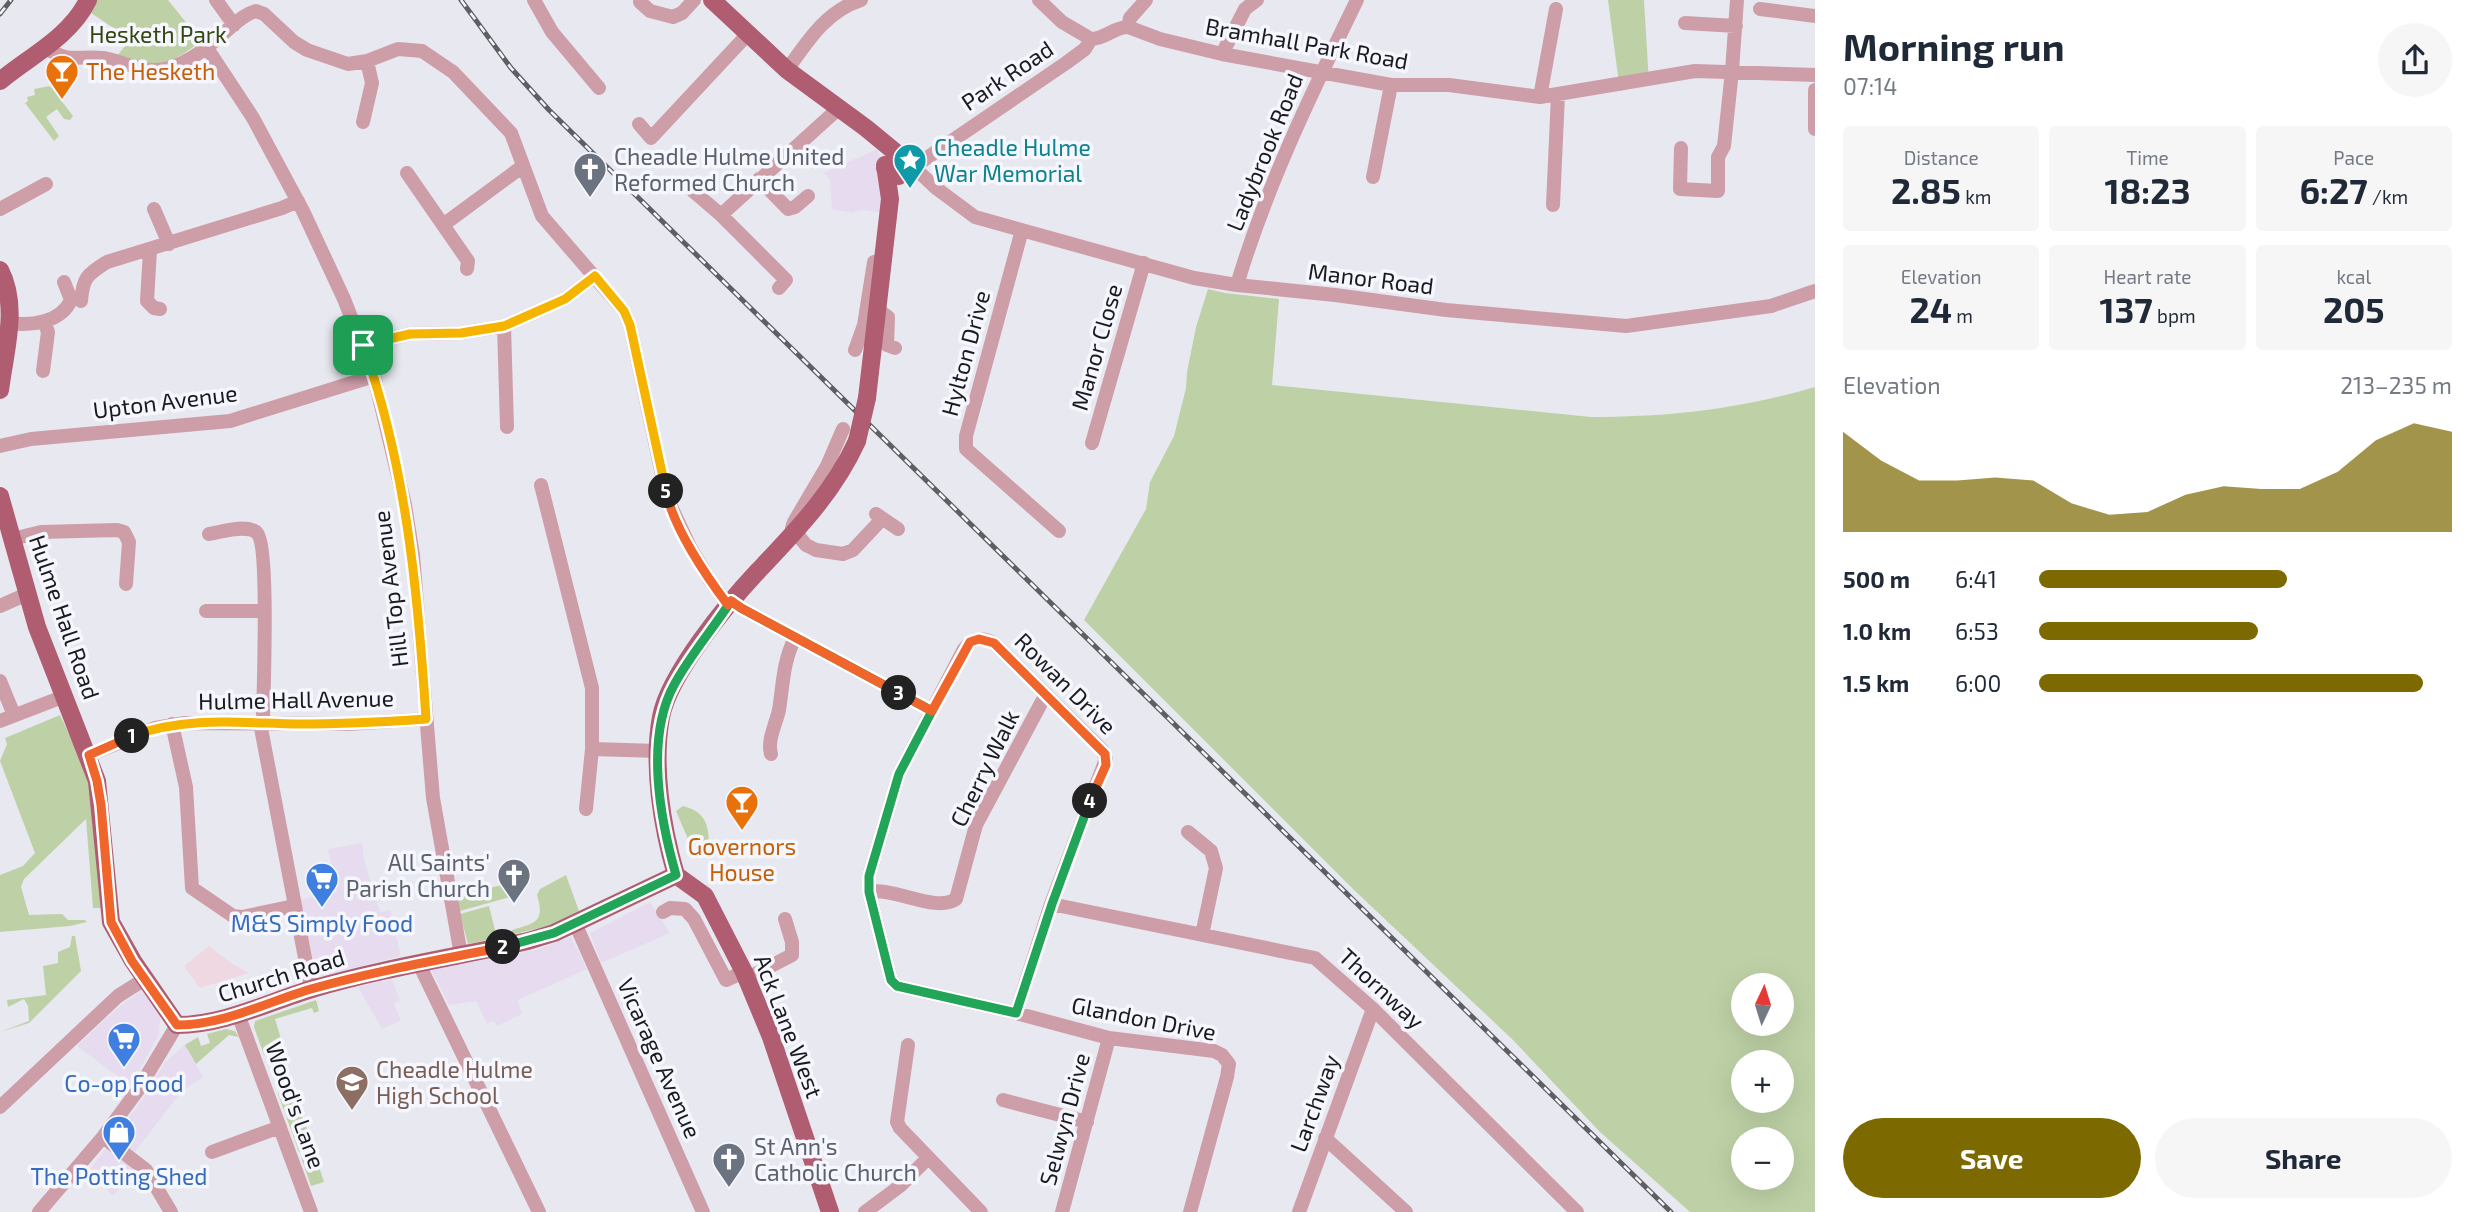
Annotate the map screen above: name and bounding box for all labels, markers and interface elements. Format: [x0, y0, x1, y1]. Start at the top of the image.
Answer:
street label: Bramhall Park Road [1203, 11, 1411, 75]
park label: Hesketh Park [89, 20, 227, 48]
text: Morning run [1843, 23, 2064, 69]
button: share [2378, 23, 2452, 97]
street label: Park Road [956, 34, 1058, 116]
bar icon: The Hesketh [43, 52, 81, 101]
place label: The Hesketh [86, 57, 215, 85]
street label: Ladybrook Road [1220, 69, 1308, 235]
text: 07:14 [1843, 72, 1897, 100]
place label: Cheadle Hulme War Memorial [934, 133, 1091, 187]
place icon: Cheadle Hulme War Memorial [891, 141, 929, 190]
place label: Cheadle Hulme United Reformed Church [614, 142, 845, 196]
text: Distance [1904, 146, 1979, 169]
text: Time [2126, 146, 2169, 169]
text: Pace [2333, 146, 2374, 169]
church icon: Cheadle Hulme United Reformed Church [571, 150, 609, 199]
text: 2.85 [1891, 169, 1961, 211]
text: 18:23 [2104, 169, 2191, 211]
text: 6:27 [2299, 169, 2368, 211]
text: km [1961, 185, 1991, 208]
text: /km [2368, 185, 2408, 208]
street label: Manor Road [1307, 256, 1435, 300]
text: Elevation [1901, 265, 1981, 288]
text: Heart rate [2104, 265, 2191, 288]
text: kcal [2336, 265, 2371, 288]
street label: Manor Close [1065, 281, 1127, 413]
street label: Hylton Drive [935, 287, 995, 419]
text: 24 [1909, 288, 1952, 330]
text: 137 [2099, 288, 2153, 330]
text: 205 [2323, 288, 2385, 330]
text: m [1952, 304, 1973, 327]
text: bpm [2153, 304, 2196, 327]
pin [333, 315, 393, 375]
icon: arrive [344, 326, 382, 364]
text: Elevation [1843, 371, 1941, 399]
text: 213–235 m [2340, 371, 2452, 399]
street label: Upton Avenue [91, 378, 239, 424]
pin: 5 [648, 474, 684, 508]
text: 5 [660, 479, 671, 502]
street label: Hill Top Avenue [367, 509, 413, 669]
street label: Hulme Hall Road [24, 531, 106, 703]
text: 500 m [1843, 565, 1910, 593]
text: 6:41 [1955, 565, 1997, 593]
text: 1.0 km [1843, 617, 1911, 645]
text: 6:53 [1955, 617, 1999, 645]
street label: Rowan Drive [1010, 627, 1122, 739]
text: 1.5 km [1843, 669, 1909, 697]
text: 6:00 [1955, 669, 2001, 697]
pin: 3 [881, 676, 916, 710]
text: 3 [893, 681, 904, 704]
street label: Hulme Hall Avenue [198, 683, 394, 715]
street label: Cherry Walk [944, 705, 1024, 831]
pin: 1 [114, 718, 150, 754]
text: 1 [127, 724, 136, 747]
bar icon: Governors House [723, 783, 761, 832]
pin: 4 [1072, 784, 1108, 818]
text: 4 [1083, 789, 1096, 812]
place label: Governors House [688, 832, 796, 886]
place label: All Saints' Parish Church [346, 848, 490, 902]
church icon: All Saints' Parish Church [495, 856, 533, 905]
supermarket icon: M&S Simply Food [303, 860, 341, 909]
place label: M&S Simply Food [231, 909, 413, 937]
pin: 2 [486, 930, 520, 964]
text: 2 [497, 935, 508, 958]
street label: Church Road [214, 942, 348, 1008]
street label: Thornway [1334, 942, 1430, 1034]
street label: Ack Lane West [749, 950, 829, 1102]
north arrow [1731, 973, 1794, 1036]
map controls [1731, 973, 1794, 1190]
street label: Vicarage Avenue [612, 974, 708, 1142]
street label: Glandon Drive [1069, 990, 1219, 1046]
supermarket icon: Co-op Food [105, 1020, 143, 1069]
street label: Wood's Lane [260, 1038, 332, 1172]
street label: Selwyn Drive [1033, 1050, 1095, 1188]
street label: Larchway [1283, 1050, 1345, 1156]
button: + [1731, 1050, 1794, 1113]
place label: Cheadle Hulme High School [376, 1055, 533, 1109]
school or university icon: Cheadle Hulme High School [333, 1063, 371, 1112]
place label: Co-op Food [64, 1069, 184, 1097]
shop icon: The Potting Shed [100, 1113, 138, 1162]
button: Save [1843, 1118, 2141, 1198]
button: Share [2155, 1118, 2452, 1198]
button: − [1731, 1127, 1794, 1190]
place label: St Ann's Catholic Church [754, 1132, 917, 1186]
church icon: St Ann's Catholic Church [710, 1140, 748, 1189]
place label: The Potting Shed [30, 1162, 208, 1190]

